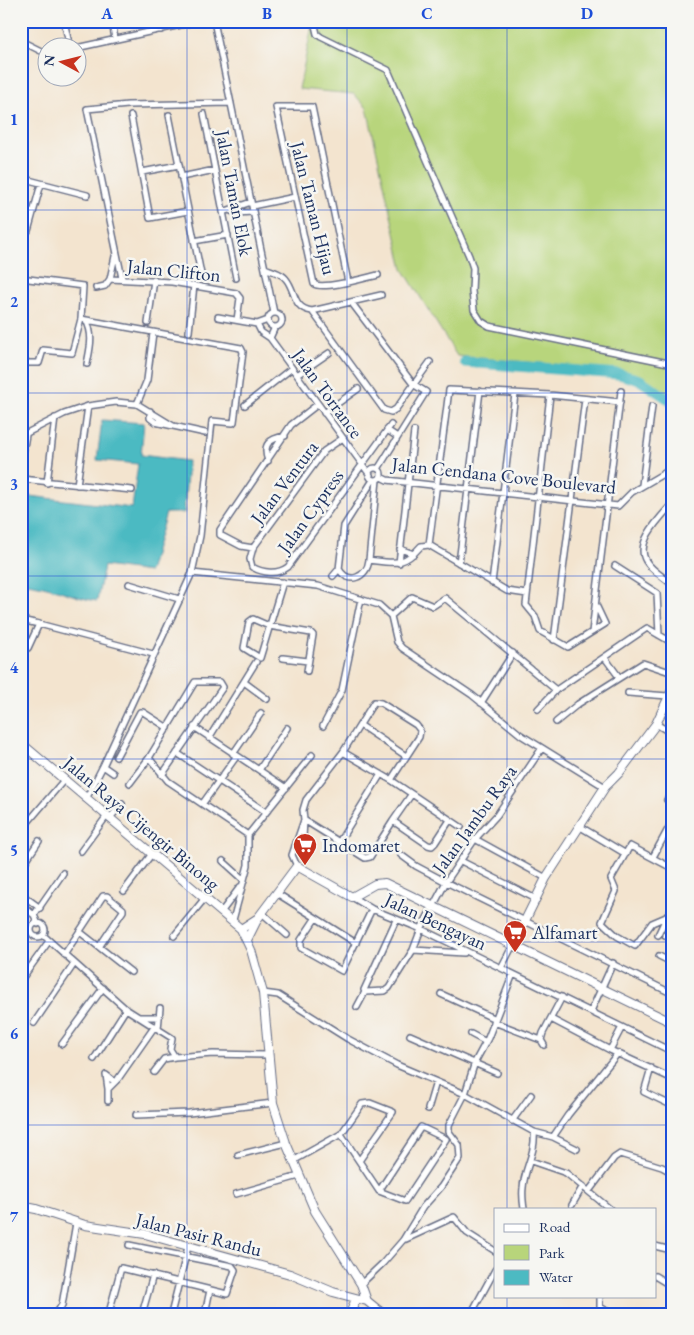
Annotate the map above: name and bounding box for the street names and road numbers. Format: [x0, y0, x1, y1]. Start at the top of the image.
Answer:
street label: Jalan Taman Elok [210, 126, 259, 259]
street label: Jalan Taman Hijau [284, 137, 342, 277]
street label: Jalan Clifton [124, 253, 222, 288]
street label: Jalan Torrance [285, 342, 369, 443]
street label: Jalan Ventura [244, 435, 324, 531]
street label: Jalan Cendana Cove Boulevard [389, 451, 618, 500]
street label: Jalan Cypress [270, 464, 349, 560]
street label: Jalan Raya Cijengir Binong [57, 749, 226, 897]
street label: Jalan Jambu Raya [425, 759, 523, 880]
street label: Jalan Bengayan [379, 886, 491, 956]
street label: Jalan Pasir Randu [131, 1206, 264, 1262]

